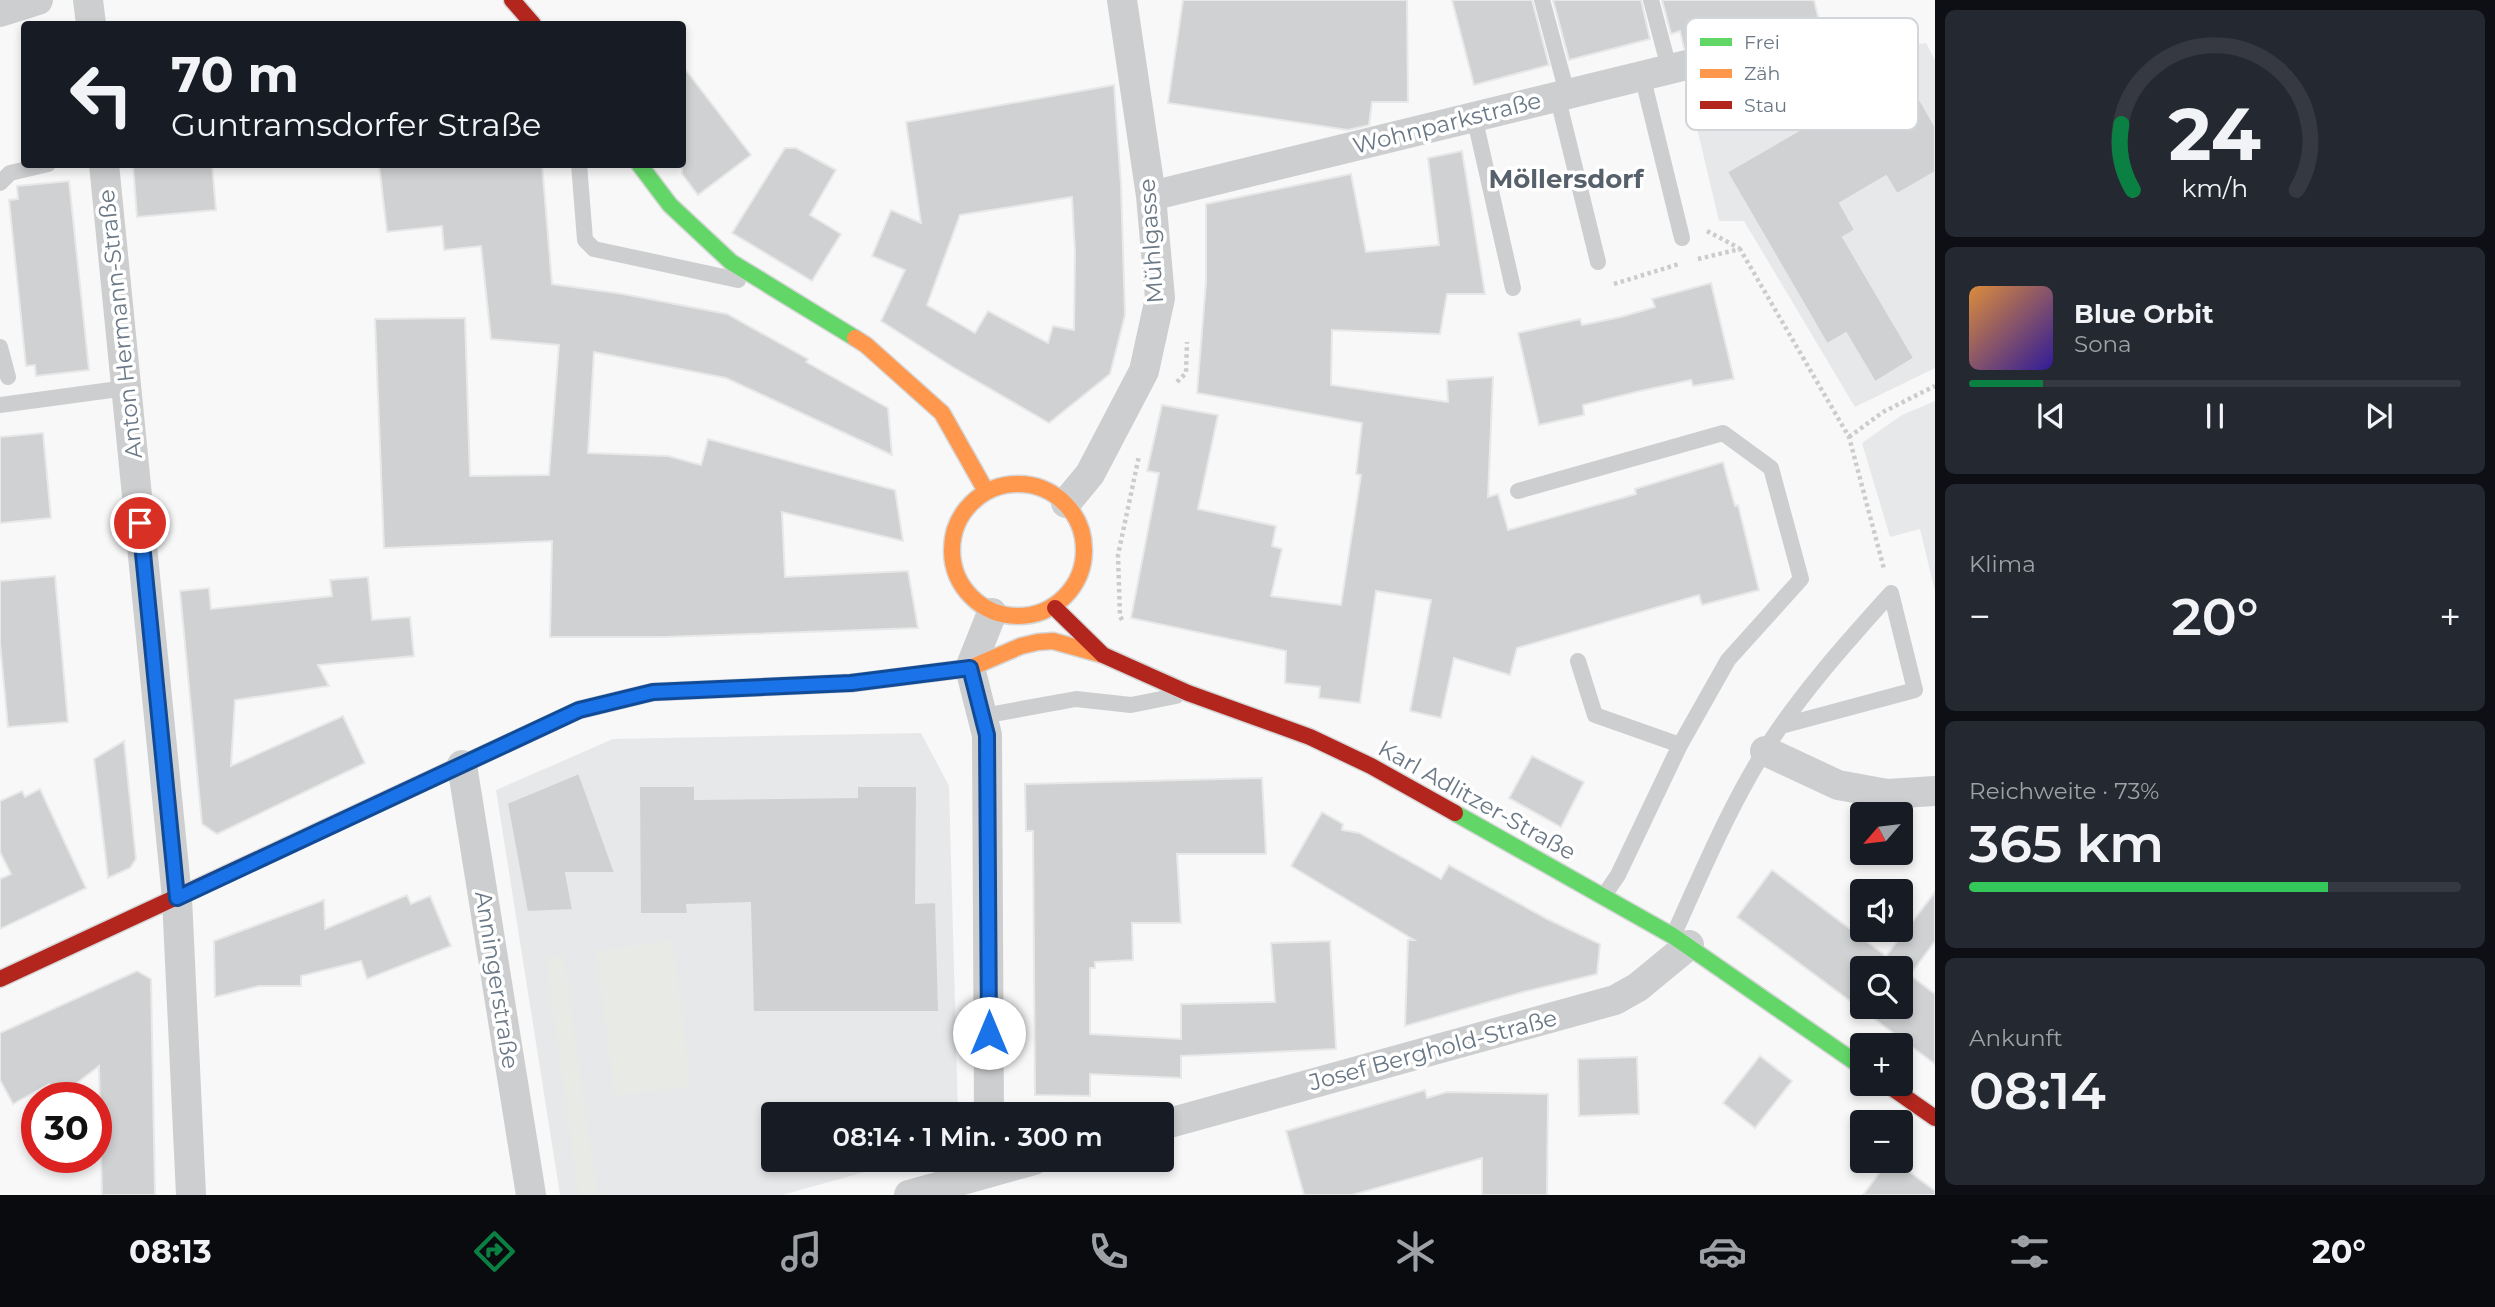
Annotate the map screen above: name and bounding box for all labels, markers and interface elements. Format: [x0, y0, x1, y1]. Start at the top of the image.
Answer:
legend [1686, 18, 1918, 130]
text: Frei [1744, 31, 1780, 54]
text: 70 m [171, 45, 299, 104]
icon: left [56, 49, 147, 140]
text: Zäh [1744, 62, 1780, 85]
street label: Wohnparkstraße [1350, 86, 1544, 160]
text: 24 [2169, 90, 2261, 178]
text: Stau [1744, 94, 1787, 117]
text: Guntramsdorfer Straße [171, 105, 541, 144]
district label: Möllersdorf [1488, 163, 1645, 195]
text: km/h [2182, 172, 2248, 202]
street label: Mühlgasse [1133, 178, 1169, 304]
street label: Anton Hermann-Straße [92, 188, 148, 460]
text: Blue Orbit [2074, 298, 2213, 330]
text: Sona [2074, 330, 2132, 358]
icon: previous [2032, 397, 2070, 435]
icon: pause [2196, 397, 2234, 435]
icon: next [2360, 397, 2398, 435]
pin [110, 493, 170, 553]
icon: arrive [121, 504, 159, 542]
text: Klima [1969, 550, 2036, 578]
text: 20° [2171, 585, 2259, 648]
text: − [1969, 593, 1991, 640]
text: + [2439, 593, 2461, 640]
street label: Karl Adlitzer-Straße [1373, 734, 1581, 866]
text: Reichweite · 73% [1969, 777, 2159, 805]
north arrow [1850, 802, 1913, 864]
map controls [1850, 802, 1913, 1173]
text: 365 km [1969, 812, 2164, 875]
button: sound [1850, 879, 1913, 942]
street label: Anningerstraße [469, 889, 525, 1071]
button: search [1850, 956, 1913, 1019]
position arrow [952, 996, 1026, 1070]
street label: Josef Berghold-Straße [1305, 1003, 1560, 1097]
text: Ankunft [1969, 1024, 2063, 1052]
button: + [1850, 1033, 1913, 1096]
text: 08:14 [1969, 1059, 2106, 1122]
speed limit sign: 30 [21, 1082, 112, 1173]
button: − [1850, 1110, 1913, 1173]
text: 08:14 · 1 Min. · 300 m [832, 1121, 1103, 1153]
icon: directions [470, 1227, 519, 1276]
icon: music [777, 1227, 826, 1276]
icon: phone [1084, 1227, 1133, 1276]
icon: climate [1391, 1227, 1440, 1276]
icon: car [1698, 1227, 1747, 1276]
icon: filters [2005, 1227, 2054, 1276]
text: 08:13 [129, 1232, 212, 1271]
text: 20° [2312, 1232, 2366, 1271]

